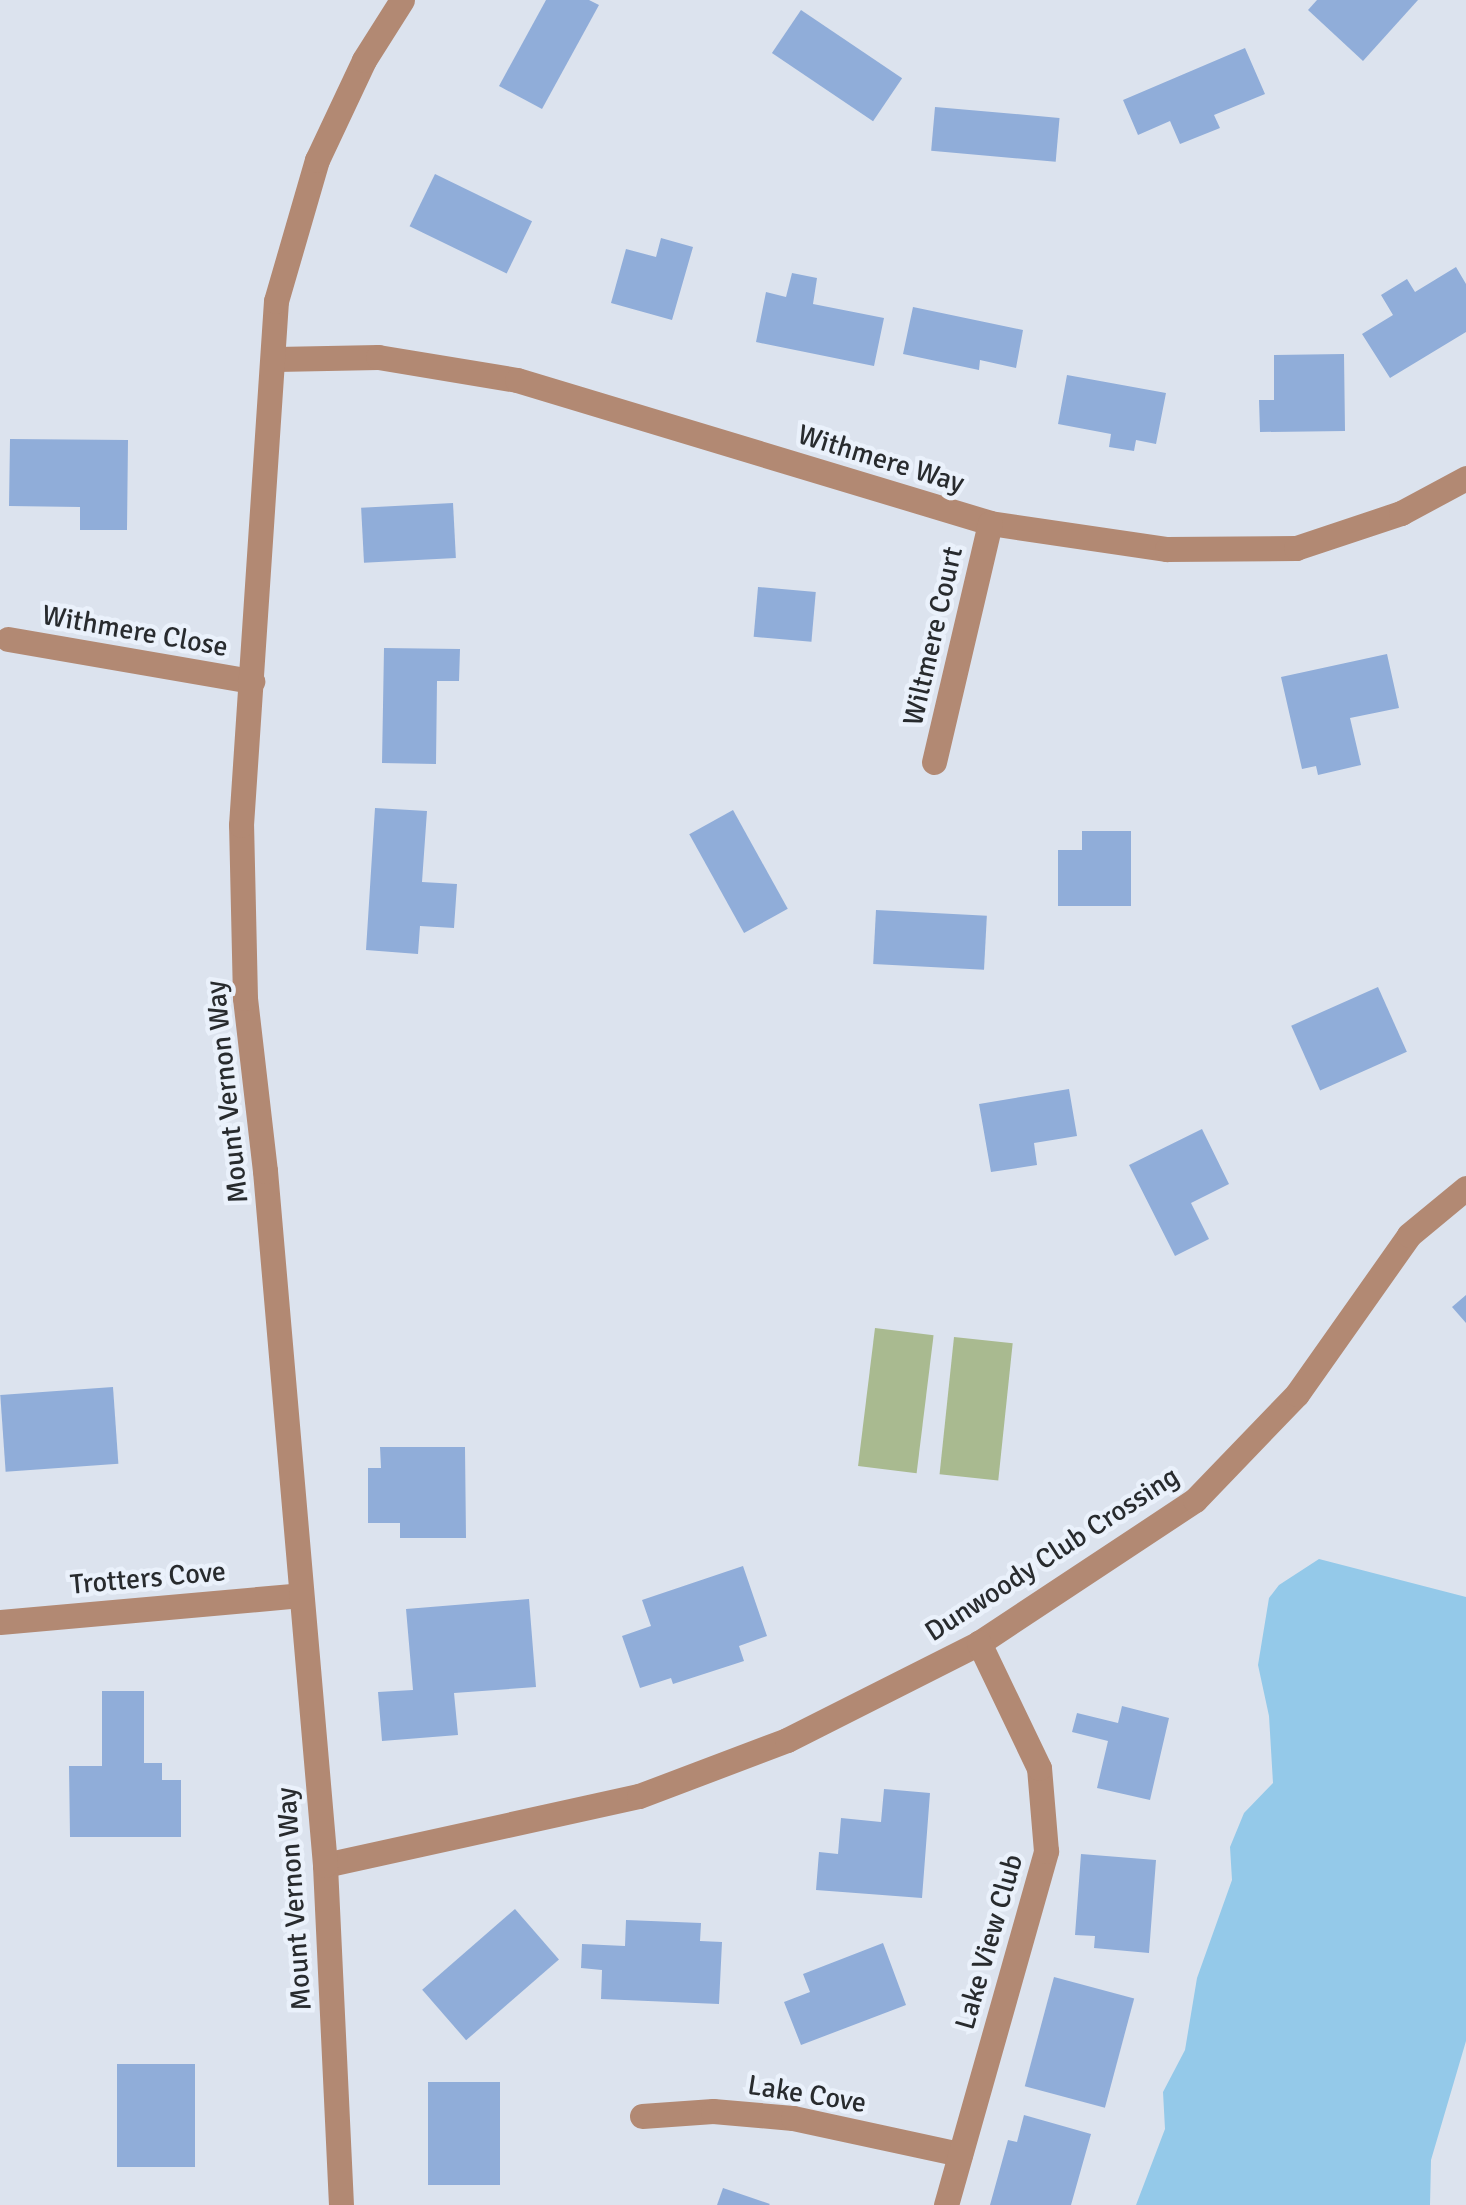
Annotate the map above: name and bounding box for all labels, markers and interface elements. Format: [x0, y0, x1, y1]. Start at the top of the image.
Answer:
street label: Withmere Way [794, 418, 968, 500]
street label: Wiltmere Court [896, 543, 970, 729]
street label: Withmere Close [39, 598, 231, 664]
street label: Mount Vernon Way [199, 979, 255, 1205]
street label: Dunwoody Club Crossing [919, 1459, 1185, 1649]
street label: Trotters Cove [69, 1554, 227, 1602]
street label: Mount Vernon Way [269, 1786, 319, 2012]
street label: Lake View Club [948, 1850, 1030, 2034]
street label: Lake Cove [745, 2068, 869, 2120]

